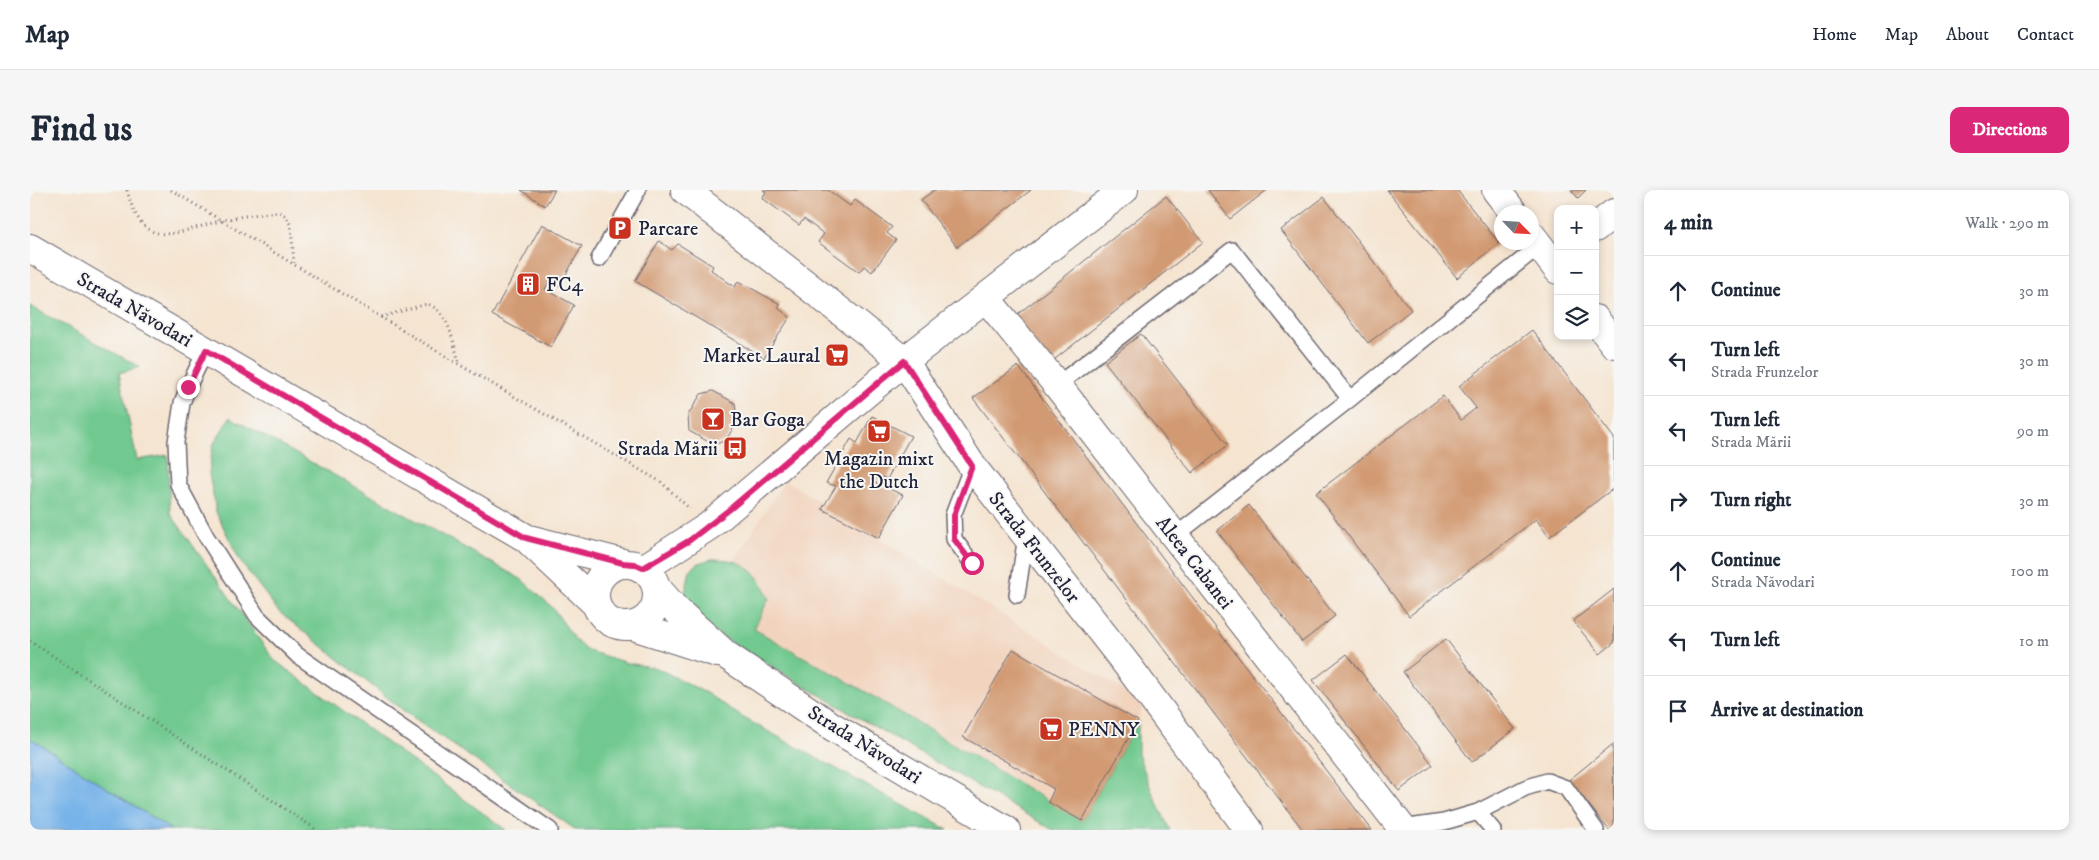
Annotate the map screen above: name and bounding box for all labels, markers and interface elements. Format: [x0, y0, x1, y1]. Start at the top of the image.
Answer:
text: Map [25, 20, 69, 50]
text: Home [1812, 24, 1857, 46]
text: Map [1885, 24, 1918, 46]
text: About [1946, 24, 1989, 46]
text: Contact [2017, 24, 2074, 46]
button: Directions [1950, 107, 2069, 153]
text: Find us [30, 108, 132, 152]
north arrow [1494, 205, 1539, 250]
map controls [1554, 205, 1599, 340]
button: + [1554, 205, 1599, 250]
text: 4 min [1664, 210, 1713, 236]
text: Walk · 290 m [1965, 213, 2049, 233]
parking icon: Parcare [607, 215, 633, 241]
place label: Parcare [638, 217, 698, 242]
button: − [1554, 250, 1599, 295]
street label: Strada Năvodari [72, 267, 197, 353]
building icon: FC4 [515, 271, 541, 297]
place label: FC4 [546, 273, 584, 298]
icon: ahead [1664, 277, 1692, 305]
text: Continue [1711, 279, 1781, 302]
text: 30 m [2019, 281, 2049, 301]
button: layers [1554, 295, 1599, 340]
text: Turn left [1711, 339, 1780, 362]
supermarket icon: Market Laural [824, 342, 850, 368]
place label: Market Laural [703, 344, 820, 369]
icon: left [1664, 347, 1692, 375]
text: 30 m [2019, 351, 2049, 371]
text: Strada Frunzelor [1711, 362, 1819, 382]
route end [177, 376, 200, 399]
bar icon: Bar Goga [700, 406, 726, 432]
place label: Bar Goga [730, 408, 805, 433]
text: Turn left [1711, 409, 1780, 432]
icon: left [1664, 417, 1692, 445]
supermarket icon: Magazin mixt the Dutch [866, 418, 892, 444]
text: 90 m [2017, 421, 2049, 441]
text: Strada Mării [1711, 432, 1791, 452]
bus stop icon: Strada Mării [722, 435, 748, 461]
place label: Strada Mării [618, 437, 718, 462]
place label: Magazin mixt the Dutch [824, 447, 934, 495]
street label: Strada Frunzelor [983, 487, 1085, 609]
icon: right [1664, 487, 1692, 515]
text: Turn right [1711, 489, 1791, 512]
text: 30 m [2019, 491, 2049, 511]
street label: Aleea Cabanei [1150, 511, 1238, 615]
text: Continue [1711, 549, 1781, 572]
route start [961, 552, 984, 575]
icon: ahead [1664, 557, 1692, 585]
text: 100 m [2011, 561, 2049, 581]
text: Strada Năvodari [1711, 572, 1815, 592]
icon: left [1664, 627, 1692, 655]
text: Turn left [1711, 629, 1780, 652]
text: 10 m [2019, 631, 2049, 651]
icon: arrive [1664, 697, 1692, 725]
text: Arrive at destination [1711, 699, 1863, 722]
street label: Strada Năvodari [803, 700, 926, 790]
supermarket icon: PENNY [1038, 716, 1064, 742]
place label: PENNY [1068, 718, 1140, 743]

